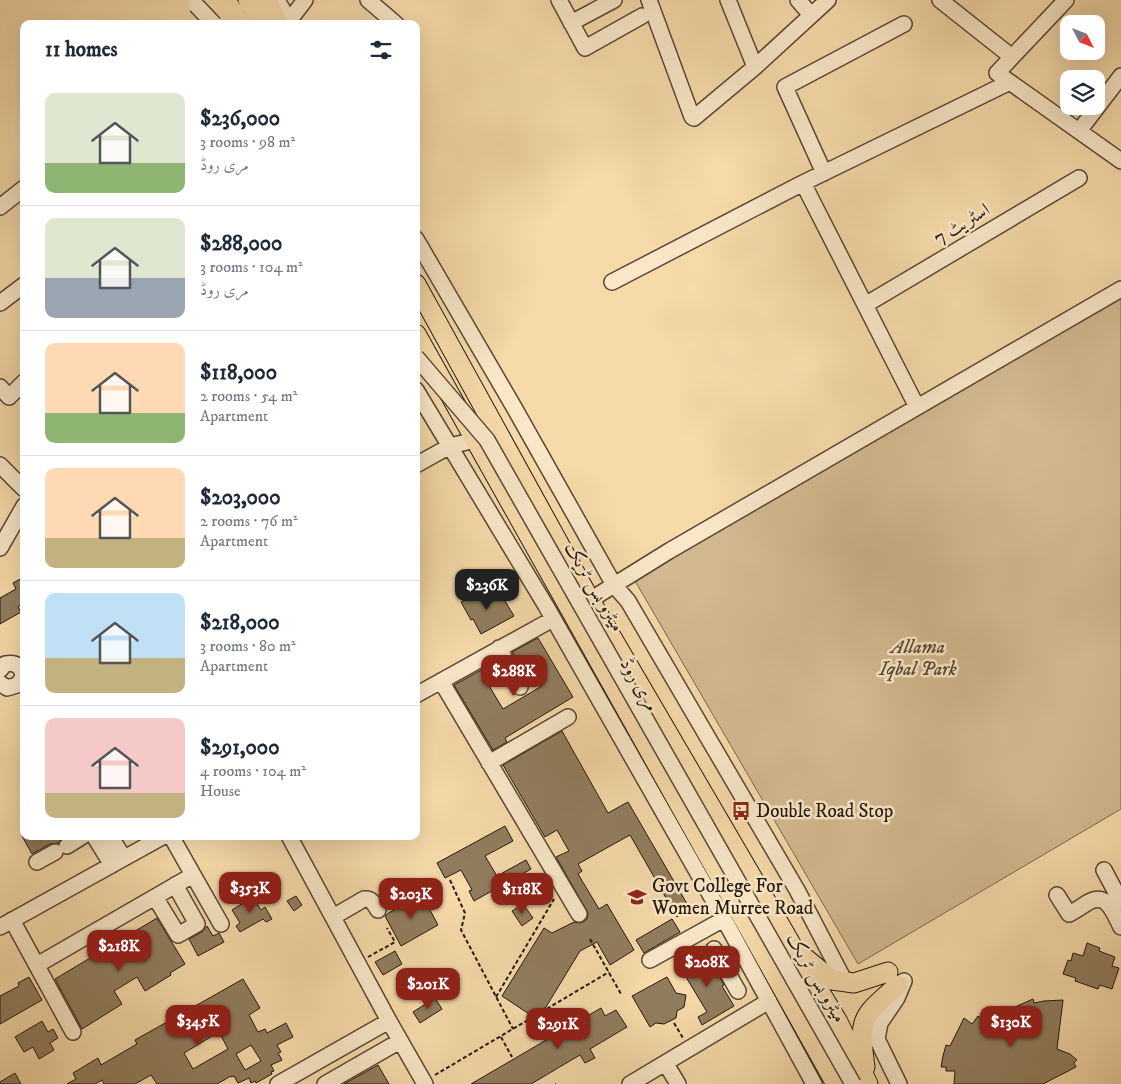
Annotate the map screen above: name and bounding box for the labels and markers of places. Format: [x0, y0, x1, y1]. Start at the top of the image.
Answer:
pin: $236K [452, 568, 522, 611]
pin: $288K [479, 654, 549, 697]
bus stop icon: Double Road Stop [730, 800, 752, 822]
place label: Double Road Stop [756, 800, 893, 823]
pin: $353K [215, 872, 285, 914]
pin: $118K [487, 872, 557, 915]
place label: Govt College For Women Murree Road [651, 875, 814, 920]
pin: $203K [376, 878, 446, 920]
school or university icon: Govt College For Women Murree Road [626, 886, 648, 908]
pin: $218K [84, 930, 154, 972]
pin: $208K [672, 946, 742, 988]
pin: $201K [393, 968, 463, 1010]
pin: $345K [163, 1004, 233, 1047]
pin: $130K [976, 1006, 1046, 1048]
pin: $291K [523, 1008, 593, 1050]

